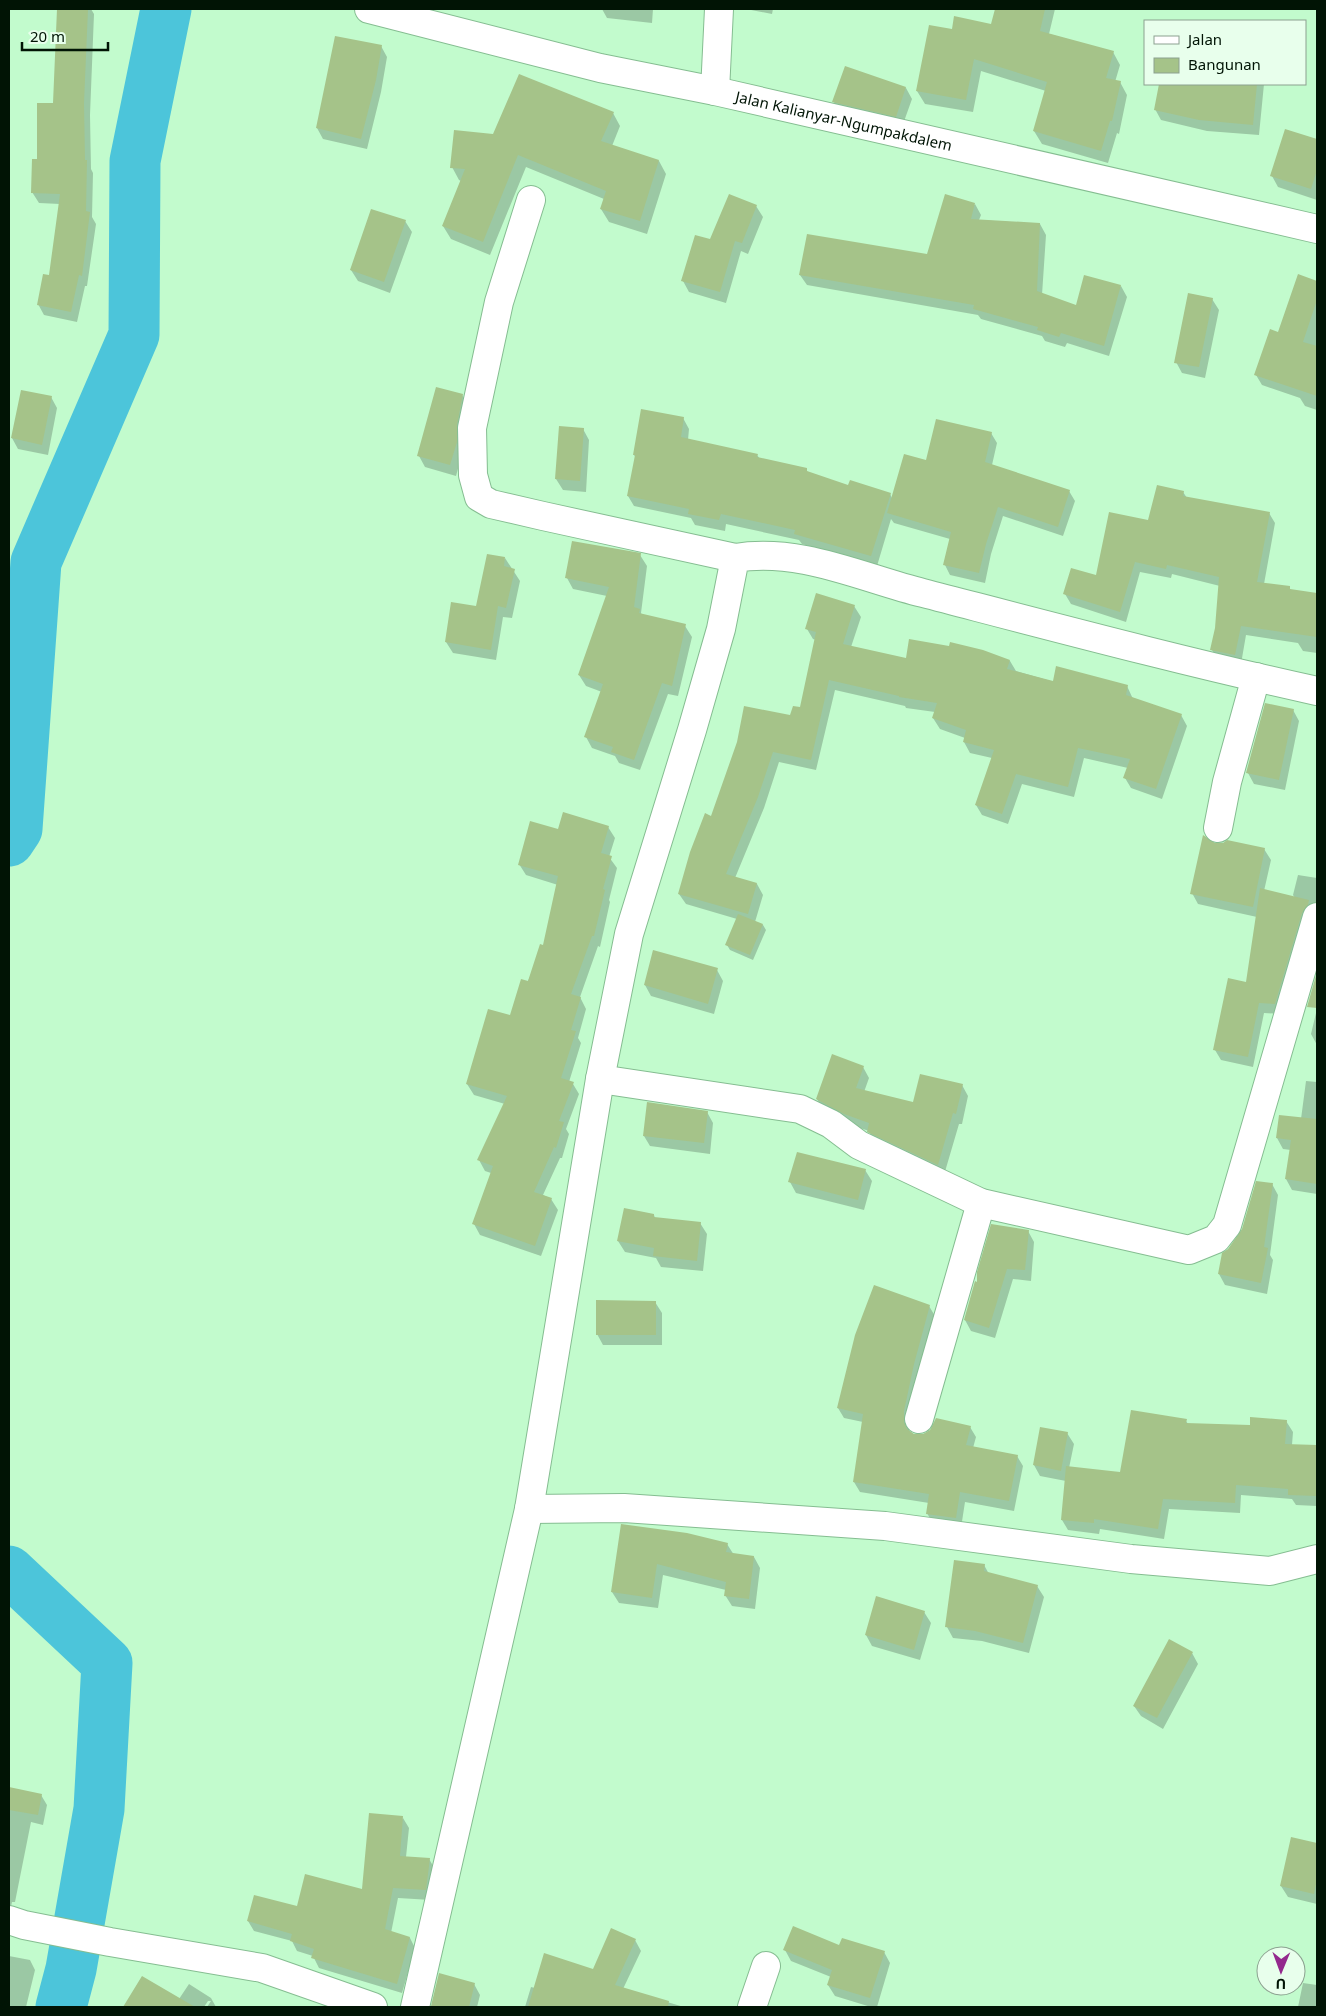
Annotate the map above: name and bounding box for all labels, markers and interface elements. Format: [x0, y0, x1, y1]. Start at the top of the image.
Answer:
scale bar [22, 20, 109, 52]
legend [1144, 20, 1306, 85]
text: 20 m [30, 26, 65, 46]
text: Jalan [1186, 29, 1222, 49]
text: Bangunan [1188, 54, 1261, 74]
street label: Jalan Kalianyar-Ngumpakdalem [732, 86, 954, 155]
north arrow [1256, 1946, 1306, 1996]
text: U [1275, 1975, 1286, 1994]

